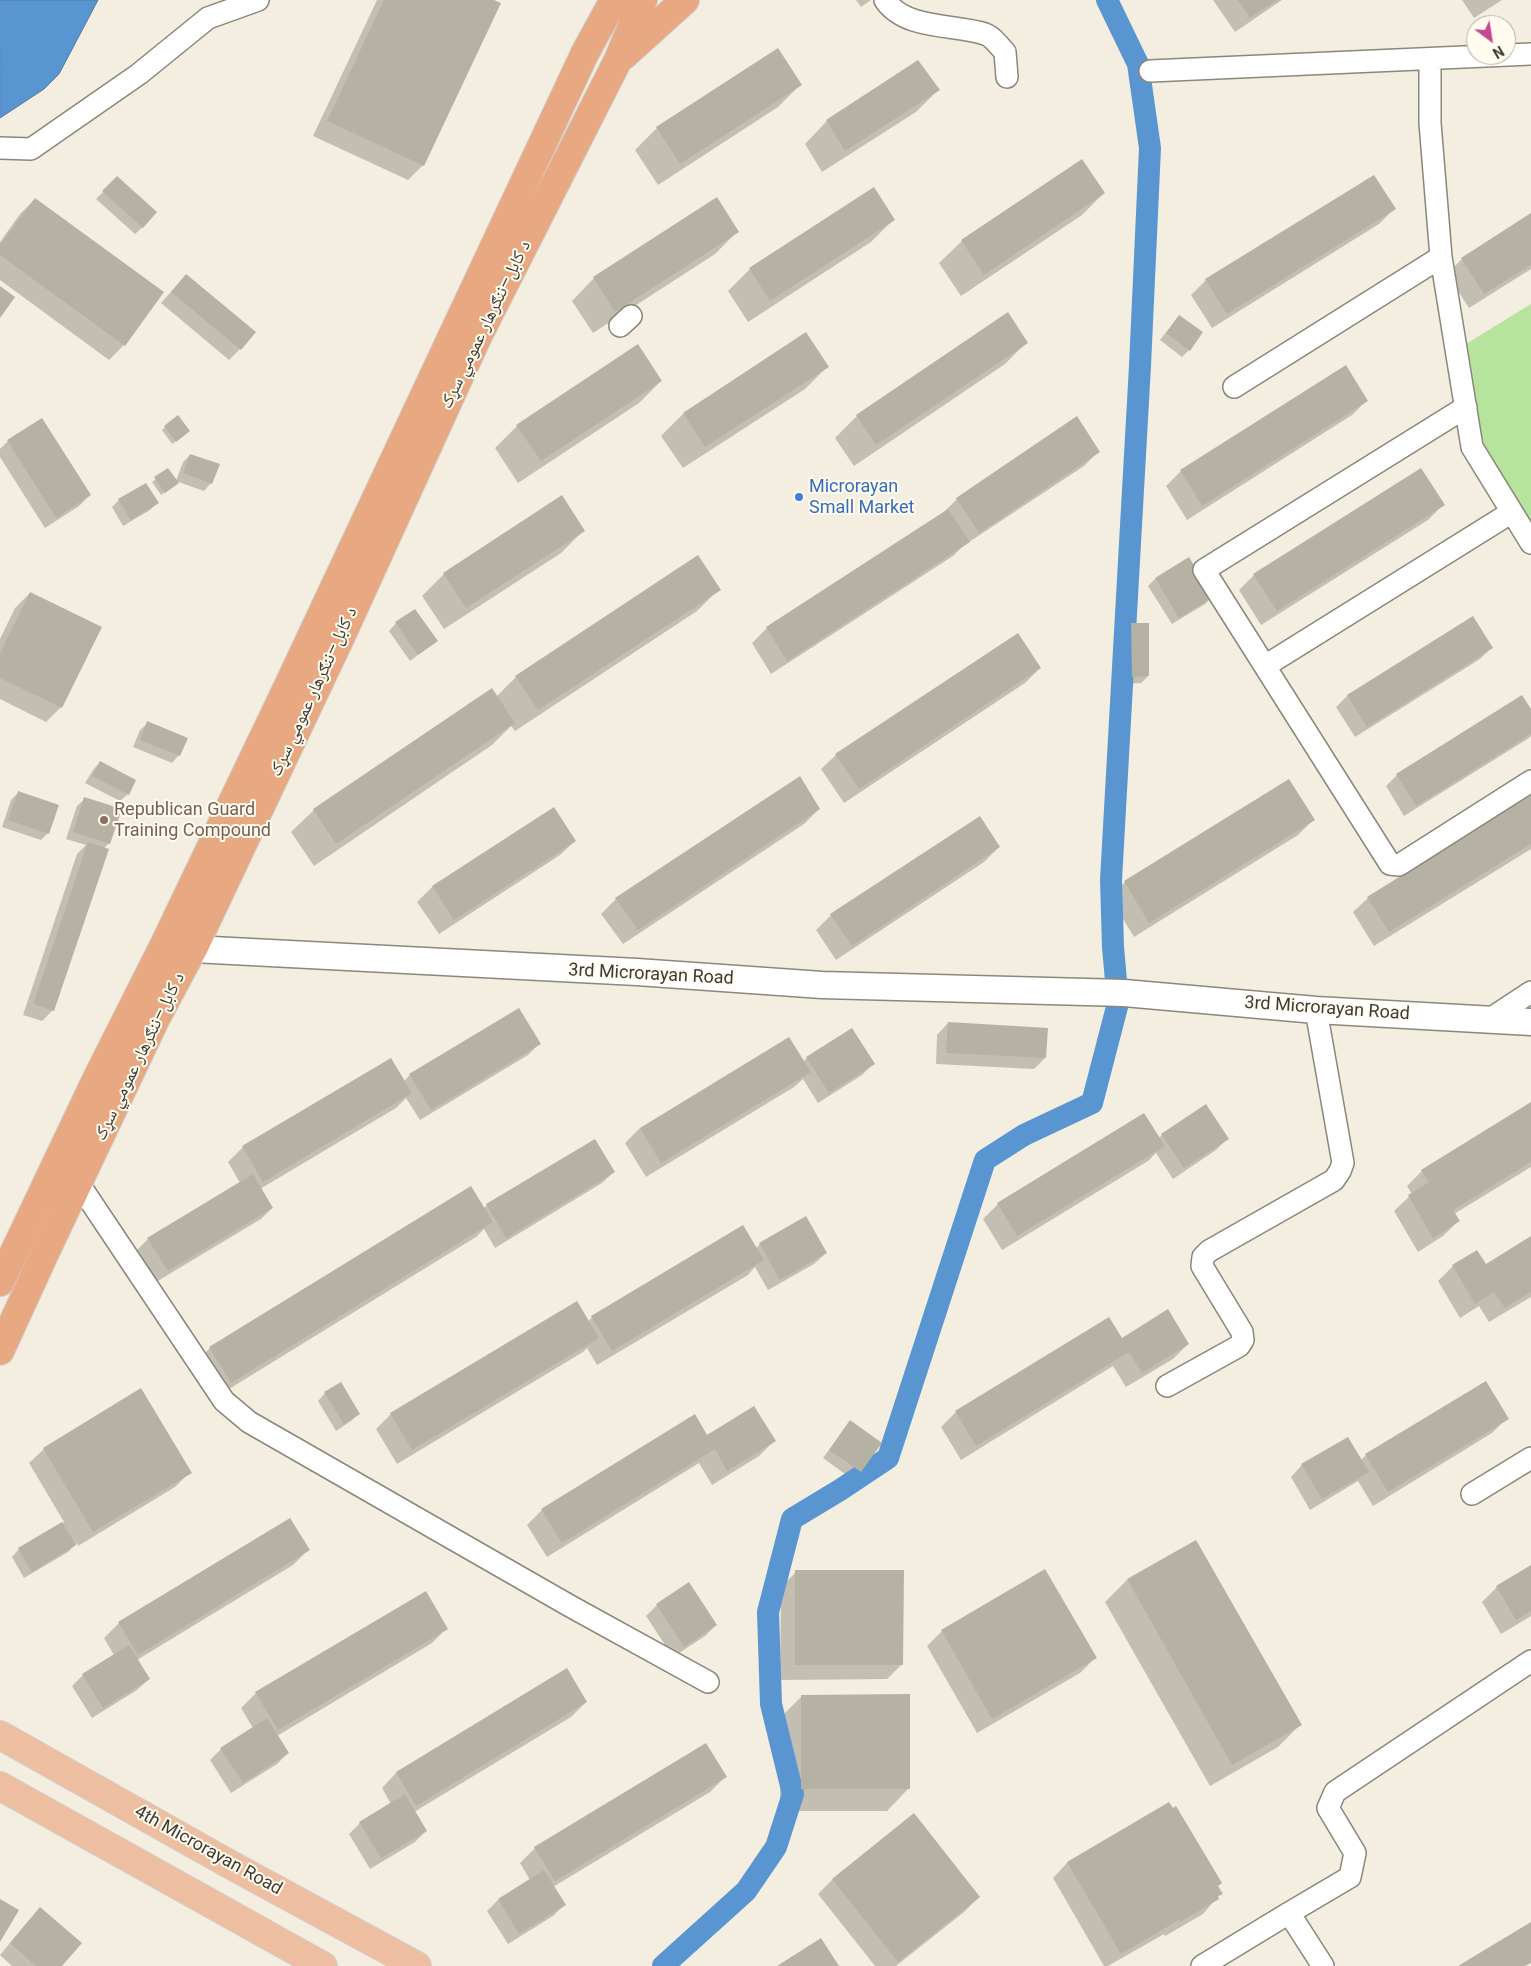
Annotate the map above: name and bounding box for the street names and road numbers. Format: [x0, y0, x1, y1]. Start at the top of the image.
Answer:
street label: د کابل–ننګرهار عمومي سړک [436, 237, 536, 413]
street label: د کابل–ننګرهار عمومي سړک [265, 604, 363, 780]
street label: 3rd Microrayan Road [568, 960, 734, 990]
street label: د کابل–ننګرهار عمومي سړک [90, 969, 190, 1145]
street label: 3rd Microrayan Road [1244, 992, 1410, 1026]
street label: 4th Microrayan Road [130, 1801, 286, 1901]

